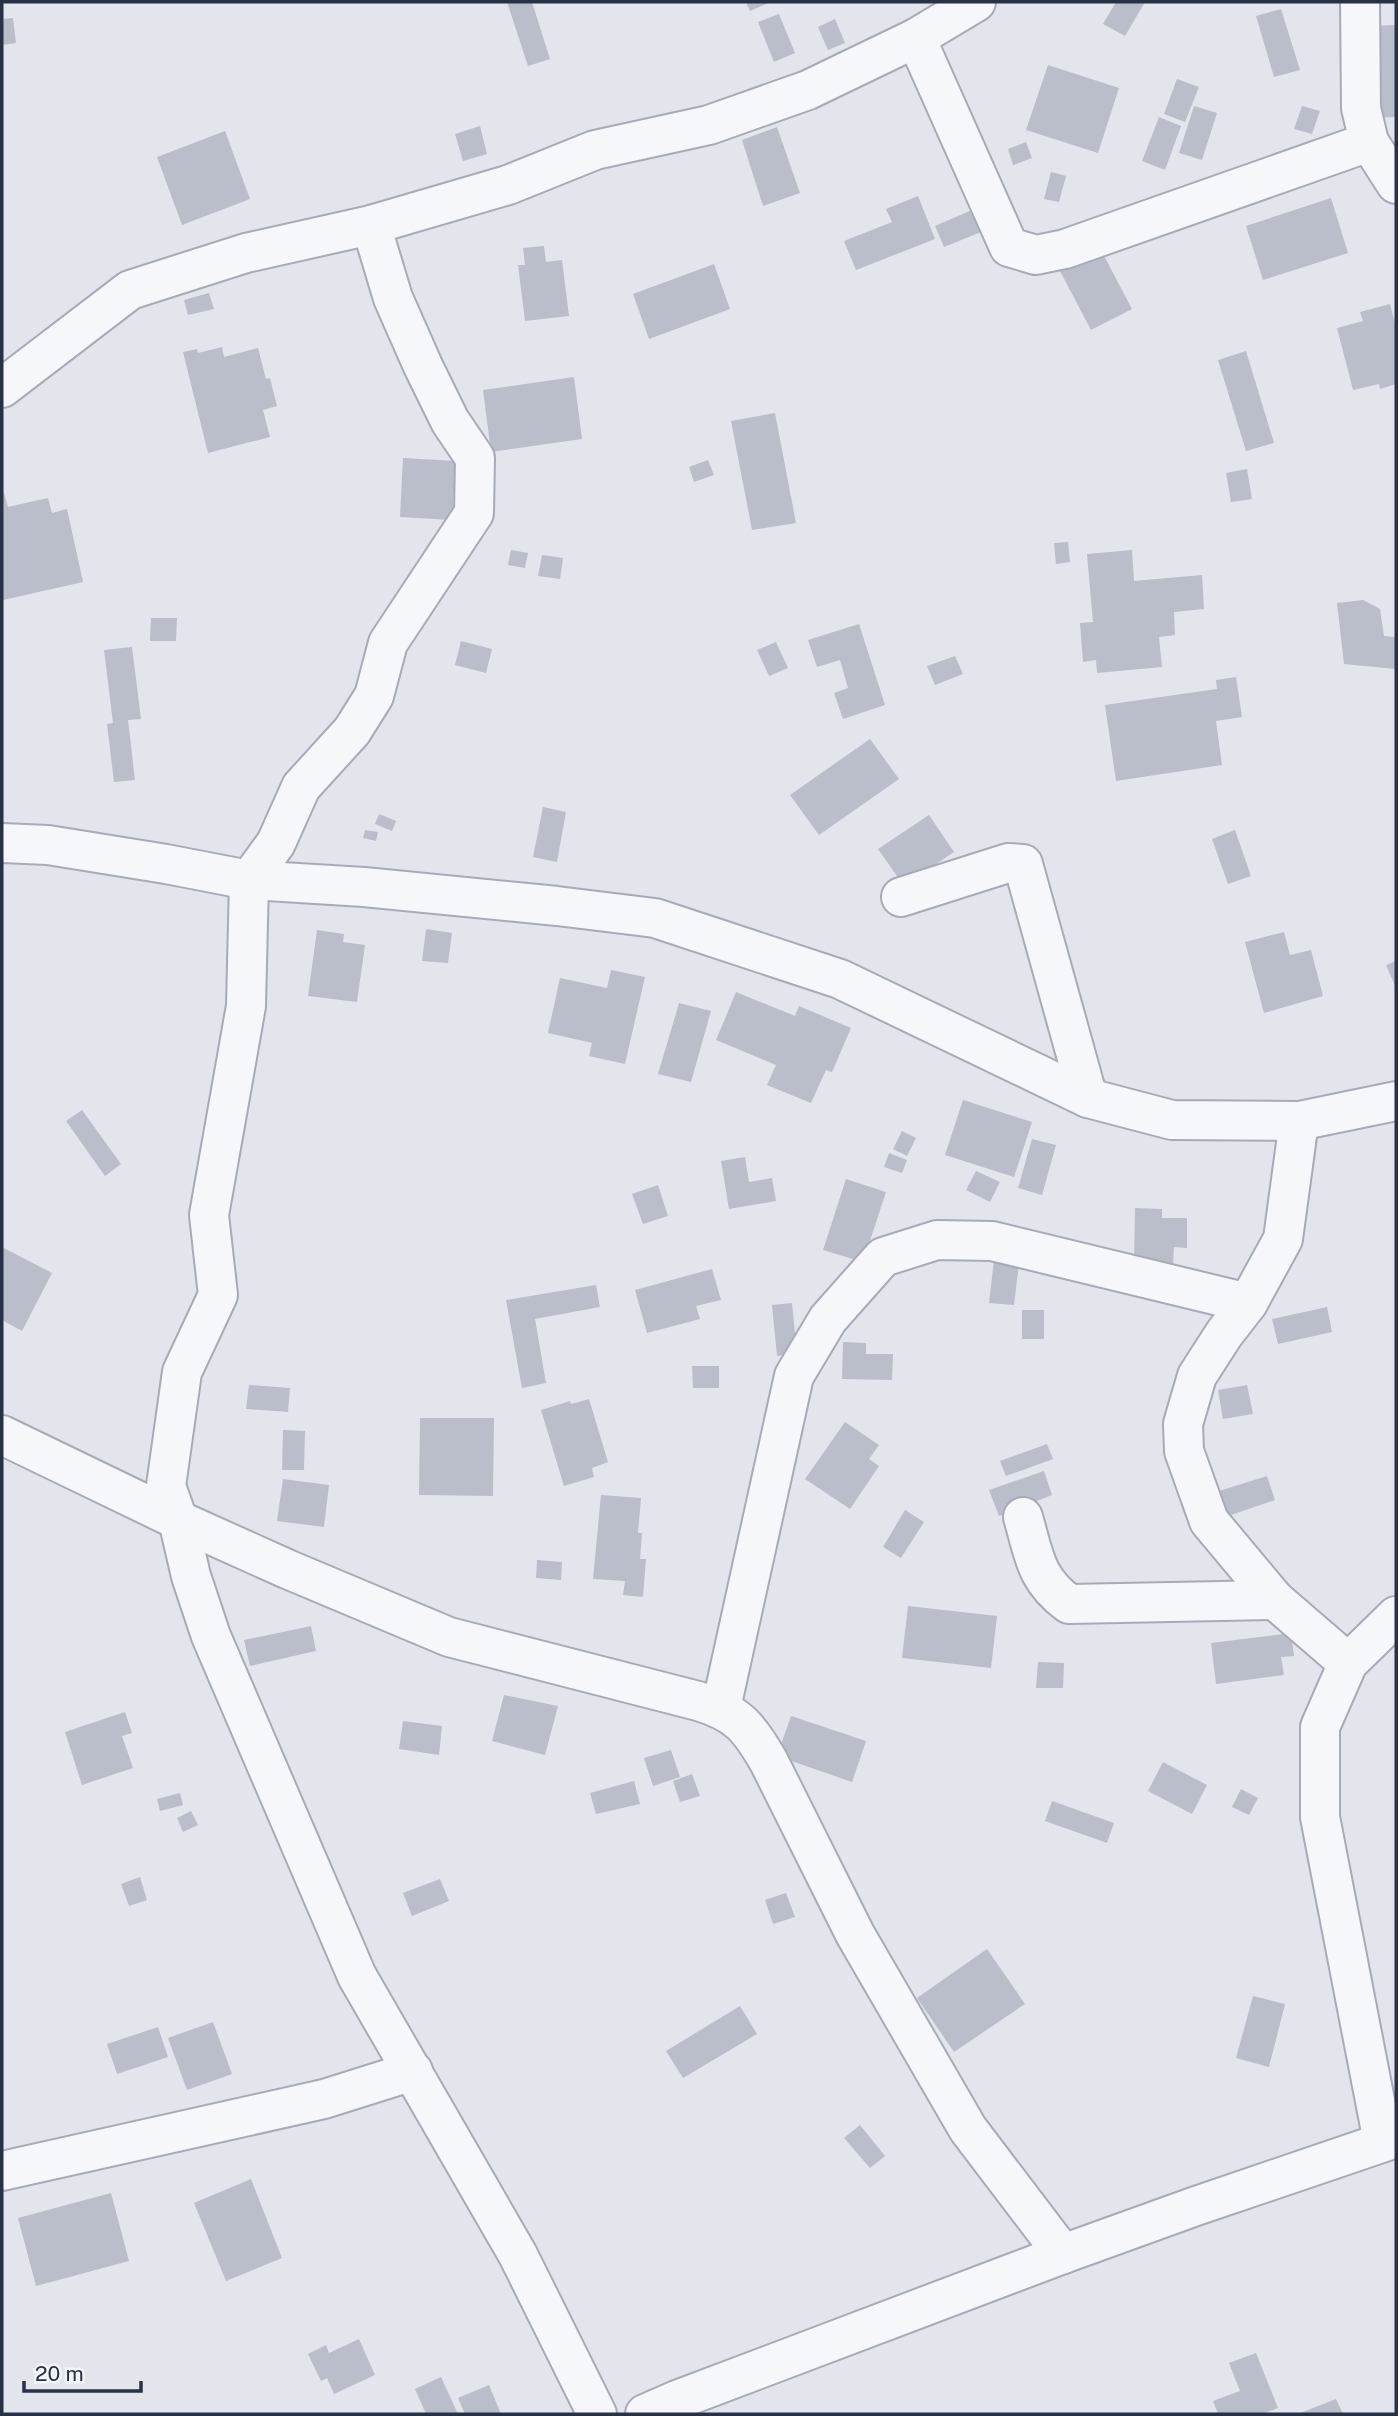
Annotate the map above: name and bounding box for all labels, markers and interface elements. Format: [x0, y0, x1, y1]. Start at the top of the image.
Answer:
scale bar [24, 2350, 142, 2394]
text: 20 m [35, 2361, 84, 2386]

